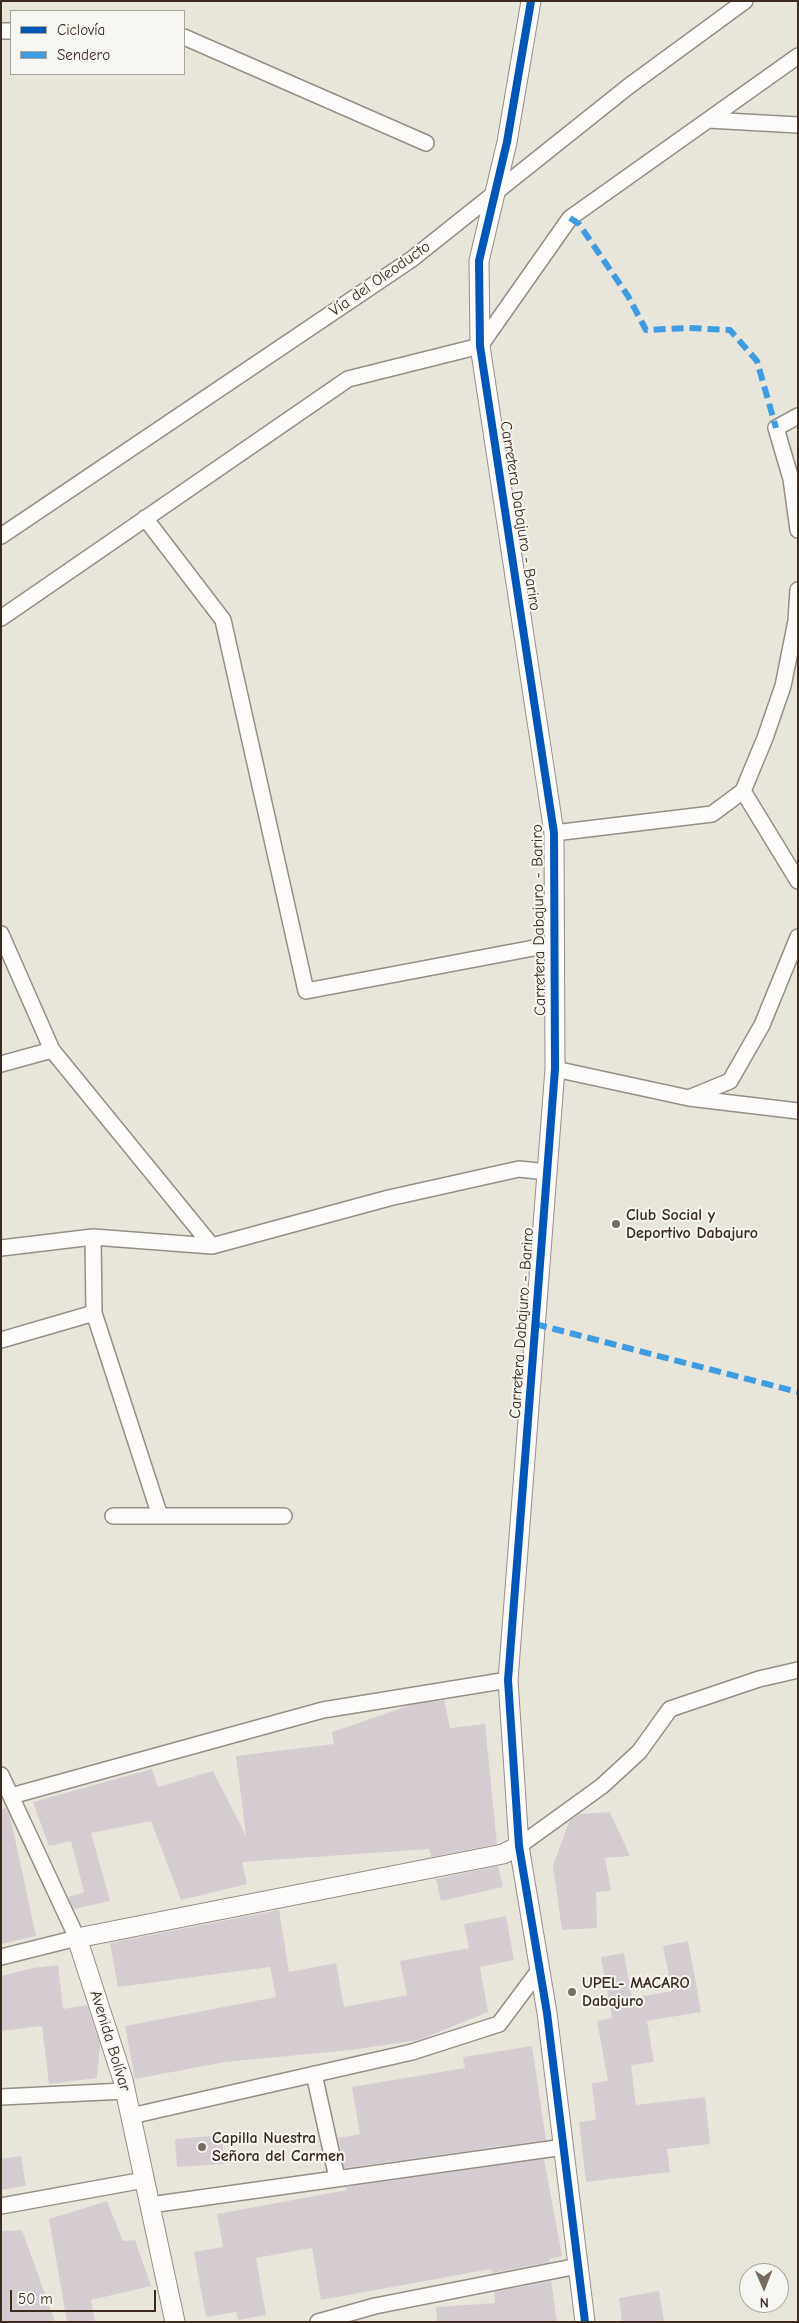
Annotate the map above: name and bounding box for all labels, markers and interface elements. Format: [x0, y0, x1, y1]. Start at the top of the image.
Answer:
legend [10, 10, 185, 75]
text: Ciclovía [57, 21, 105, 39]
text: Sendero [57, 46, 110, 64]
street label: Vía del Oleoducto [326, 237, 434, 321]
street label: Carretera Dabajuro - Bariro [496, 420, 544, 612]
street label: Carretera Dabajuro - Bariro [528, 824, 550, 1016]
place label: Club Social y Deportivo Dabajuro [626, 1205, 758, 1243]
marker: Club Social y Deportivo Dabajuro [610, 1218, 622, 1230]
street label: Carretera Dabajuro - Bariro [506, 1227, 538, 1419]
place label: UPEL- MACARO Dabajuro [582, 1973, 690, 2011]
marker: UPEL- MACARO Dabajuro [566, 1986, 578, 1998]
street label: Avenida Bolívar [86, 1988, 134, 2094]
place label: Capilla Nuestra Señora del Carmen [212, 2128, 344, 2166]
marker: Capilla Nuestra Señora del Carmen [196, 2141, 208, 2153]
north arrow [739, 2263, 789, 2313]
scale bar [12, 2280, 159, 2312]
text: 50 m [18, 2290, 53, 2308]
text: N [760, 2294, 769, 2311]

